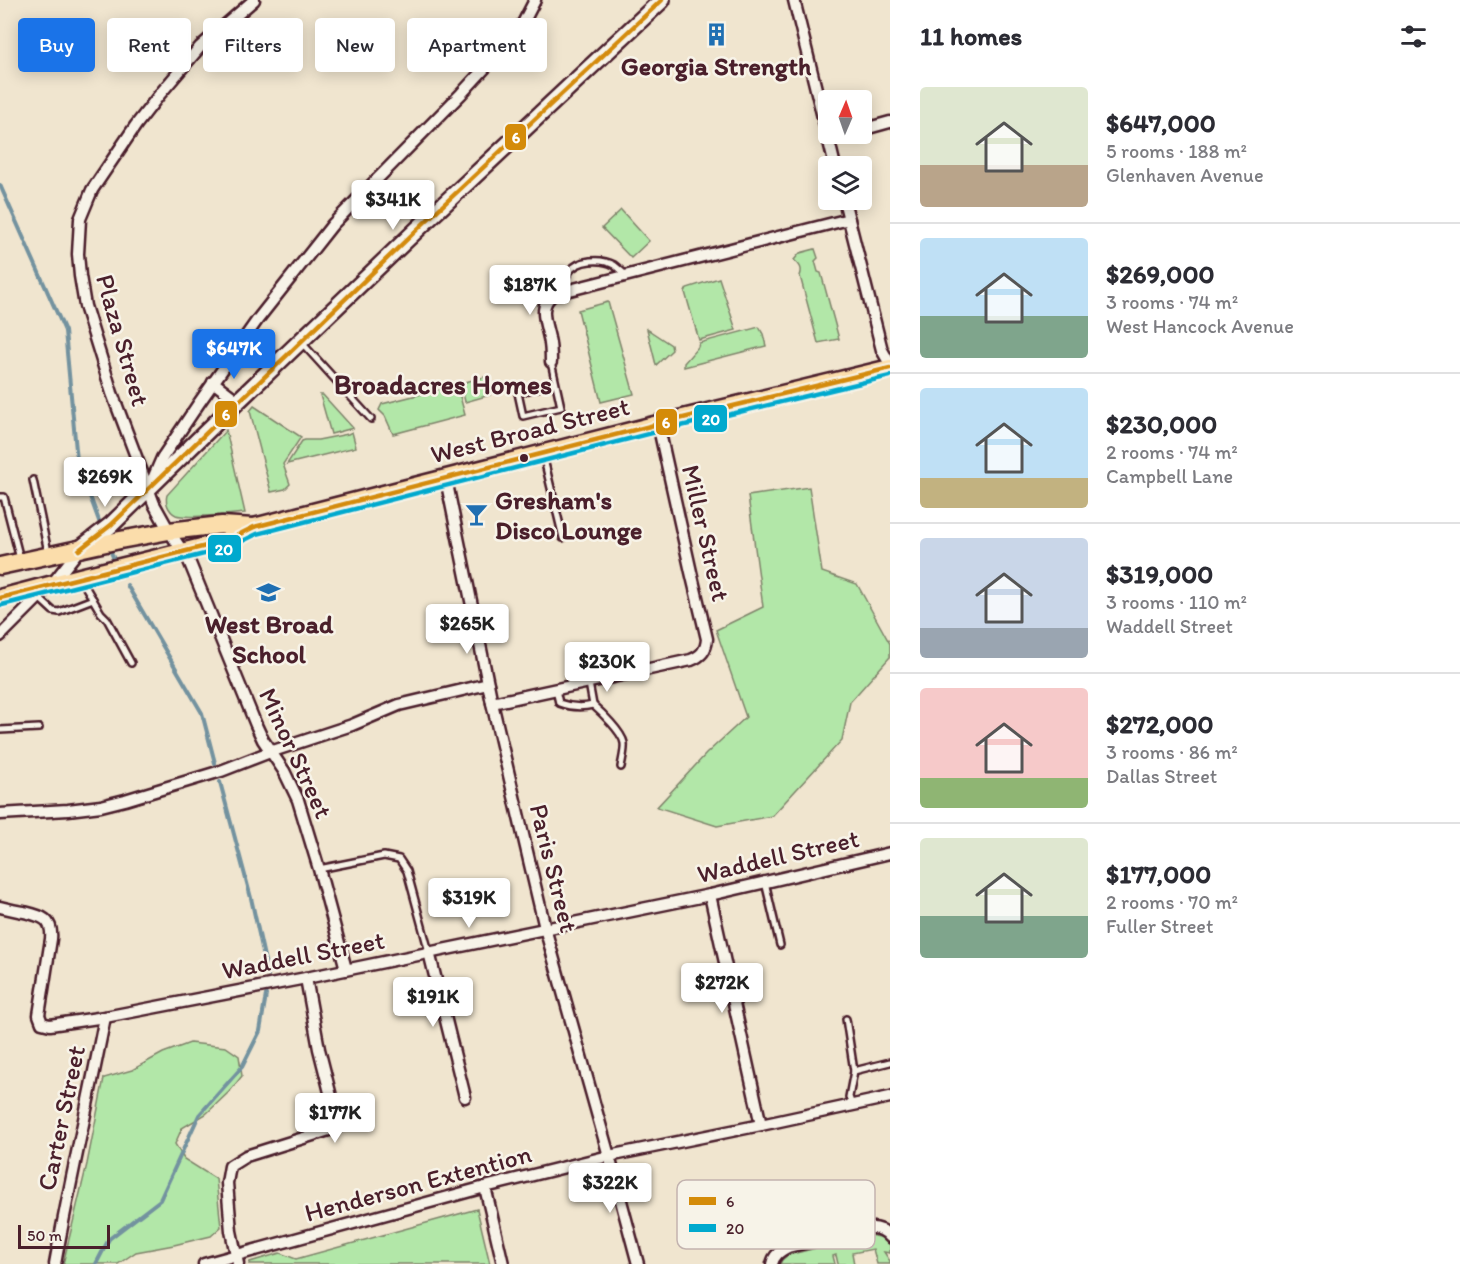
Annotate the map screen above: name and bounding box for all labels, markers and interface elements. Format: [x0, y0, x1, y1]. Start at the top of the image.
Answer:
chip: Buy [18, 18, 95, 72]
chip: Rent [107, 18, 191, 72]
chip: Filters [203, 18, 303, 72]
chip: New [315, 18, 395, 72]
chip: Apartment [407, 18, 547, 72]
text: 11 homes [920, 20, 1022, 52]
icon: filters [1397, 20, 1430, 53]
building icon: Georgia Strength [703, 22, 729, 48]
place label: Georgia Strength [621, 50, 812, 82]
north arrow [818, 90, 872, 144]
map controls [818, 90, 872, 210]
text: $647,000 [1106, 107, 1216, 139]
icon: home [968, 111, 1040, 183]
line badge: 6 [504, 123, 527, 151]
text: 6 [512, 128, 521, 147]
text: 5 rooms · 188 m² [1106, 139, 1247, 163]
button: layers [818, 156, 872, 210]
text: Glenhaven Avenue [1106, 163, 1264, 187]
pin: $341K [351, 180, 435, 231]
text: $341K [365, 187, 421, 211]
text: $269,000 [1106, 258, 1214, 290]
icon: home [968, 262, 1040, 334]
pin: $187K [488, 265, 572, 316]
street label: Plaza Street [89, 270, 157, 410]
text: $187K [503, 272, 557, 296]
text: 3 rooms · 74 m² [1106, 290, 1238, 314]
text: West Hancock Avenue [1106, 314, 1294, 338]
pin: $647K [192, 329, 276, 380]
text: $647K [206, 336, 262, 360]
district label: Broadacres Homes [334, 368, 552, 401]
street label: West Broad Street [427, 390, 633, 470]
line badge: 6 [214, 400, 238, 428]
line badge: 20 [693, 404, 728, 433]
text: 6 [222, 405, 231, 424]
line badge: 6 [655, 408, 678, 436]
text: $230,000 [1106, 408, 1217, 440]
text: 20 [702, 410, 720, 429]
icon: home [968, 412, 1040, 484]
text: 6 [662, 413, 671, 432]
text: 2 rooms · 74 m² [1106, 440, 1238, 464]
unlabelled marker [518, 452, 530, 464]
pin: $269K [63, 457, 147, 508]
street label: Miller Street [675, 462, 737, 605]
text: $269K [78, 464, 132, 488]
text: Campbell Lane [1106, 464, 1233, 488]
place label: Gresham's Disco Lounge [495, 484, 642, 546]
bar icon: Gresham's Disco Lounge [464, 502, 490, 528]
line badge: 20 [207, 534, 242, 563]
text: 20 [215, 540, 233, 559]
text: $319,000 [1106, 558, 1213, 590]
icon: home [968, 562, 1040, 634]
school or university icon: West Broad School [256, 580, 282, 606]
text: 3 rooms · 110 m² [1106, 590, 1247, 614]
pin: $265K [425, 604, 509, 655]
place label: West Broad School [205, 608, 334, 670]
text: $265K [440, 611, 494, 635]
text: Waddell Street [1106, 614, 1233, 638]
pin: $230K [565, 642, 649, 693]
text: $230K [579, 649, 635, 673]
street label: Minor Street [252, 683, 340, 823]
text: $272,000 [1106, 708, 1214, 740]
icon: home [968, 712, 1040, 784]
text: 3 rooms · 86 m² [1106, 740, 1238, 764]
text: Dallas Street [1106, 764, 1217, 788]
street label: Paris Street [523, 800, 585, 936]
street label: Waddell Street [694, 822, 862, 890]
text: $177,000 [1106, 858, 1211, 890]
icon: home [968, 862, 1040, 934]
pin: $319K [427, 878, 511, 929]
text: $319K [442, 885, 496, 909]
text: 2 rooms · 70 m² [1106, 890, 1238, 914]
text: Fuller Street [1106, 914, 1213, 938]
street label: Waddell Street [219, 923, 387, 986]
pin: $272K [680, 963, 764, 1014]
text: $272K [695, 970, 749, 994]
pin: $191K [391, 977, 475, 1028]
text: $191K [407, 984, 459, 1008]
street label: Carter Street [30, 1042, 92, 1194]
pin: $177K [293, 1093, 377, 1144]
text: $177K [309, 1100, 361, 1124]
street label: Henderson Extention [301, 1137, 535, 1229]
pin: $322K [568, 1163, 652, 1214]
text: $322K [583, 1170, 637, 1194]
legend [677, 1180, 875, 1249]
text: 6 [726, 1192, 734, 1211]
text: 20 [726, 1219, 744, 1238]
scale bar [18, 1222, 110, 1250]
text: 50 m [27, 1226, 62, 1245]

